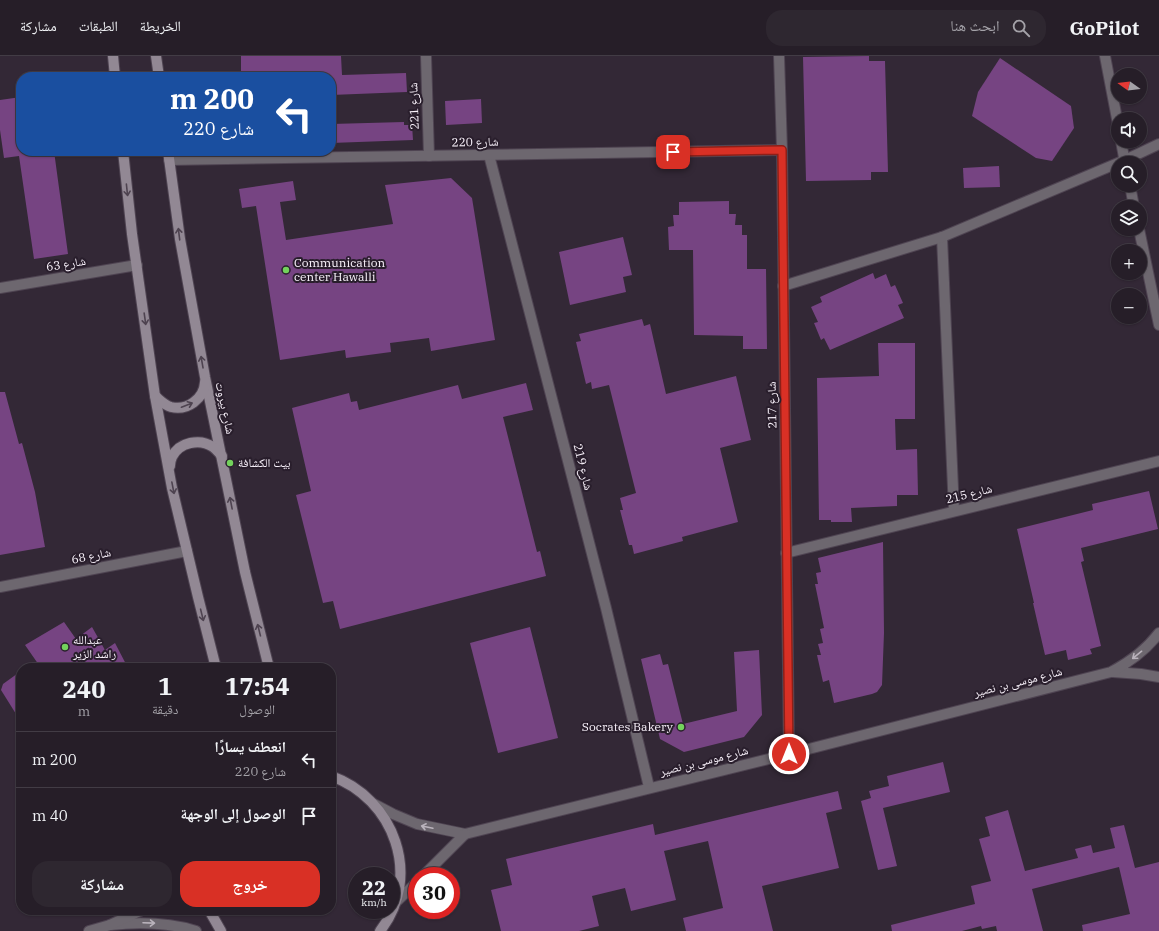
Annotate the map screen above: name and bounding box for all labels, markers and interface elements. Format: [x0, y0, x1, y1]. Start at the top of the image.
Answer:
search box [766, 10, 1046, 46]
text: ابحث هنا [950, 16, 1000, 35]
text: GoPilot [1070, 16, 1139, 40]
text: مشاركة [20, 17, 57, 35]
text: الطبقات [79, 17, 118, 35]
text: الخريطة [140, 17, 181, 35]
icon: search [1010, 17, 1032, 39]
north arrow [1111, 68, 1147, 104]
map controls [1111, 68, 1147, 324]
text: 200 m [170, 80, 254, 117]
street label: شارع 221 [405, 82, 423, 130]
icon: left [268, 88, 320, 140]
button: sound [1111, 112, 1147, 148]
text: شارع 220 [183, 117, 254, 140]
street label: شارع 220 [451, 134, 499, 150]
pin [656, 135, 690, 169]
icon: arrive [662, 141, 684, 163]
button: search [1111, 156, 1147, 192]
one-way arrow [124, 183, 131, 196]
button: layers [1111, 200, 1147, 236]
one-way arrow [175, 228, 183, 241]
button: + [1111, 244, 1147, 280]
street label: شارع 63 [45, 253, 87, 275]
place label: Communication center Hawalli [294, 255, 386, 284]
marker: Communication center Hawalli [281, 265, 291, 275]
button: − [1111, 288, 1147, 324]
one-way arrow [141, 312, 149, 325]
one-way arrow [198, 356, 206, 369]
street label: شارع بيروت [212, 380, 238, 436]
street label: شارع 217 [764, 381, 780, 429]
one-way arrow [181, 401, 193, 409]
street label: شارع 219 [570, 442, 596, 492]
place label: بيت الكشافة [238, 455, 291, 470]
marker: بيت الكشافة [225, 458, 235, 468]
one-way arrow [169, 481, 177, 494]
street label: شارع 215 [944, 481, 994, 507]
one-way arrow [227, 497, 235, 510]
street label: شارع 68 [70, 544, 112, 568]
one-way arrow [199, 608, 206, 621]
one-way arrow [255, 624, 263, 637]
place label: عبدالله راشد الزير [72, 632, 116, 661]
marker: عبدالله راشد الزير [60, 642, 70, 652]
one-way arrow [1132, 651, 1143, 660]
street label: شارع موسى بن نصير [971, 663, 1064, 701]
text: 1 [158, 670, 172, 702]
text: 17:54 [225, 670, 290, 702]
text: 240 [62, 673, 106, 705]
text: دقيقة [152, 701, 178, 718]
text: الوصول [239, 701, 275, 718]
text: m [78, 703, 90, 720]
place label: Socrates Bakery [582, 719, 674, 734]
marker: Socrates Bakery [676, 722, 686, 732]
position arrow [768, 733, 810, 775]
text: انعطف يسارًا [215, 737, 286, 756]
street label: شارع موسى بن نصير [657, 742, 750, 780]
icon: left [298, 749, 320, 771]
text: 200 m [32, 750, 77, 769]
text: شارع 220 [235, 763, 286, 780]
text: الوصول إلى الوجهة [180, 804, 286, 823]
icon: arrive [298, 805, 320, 827]
text: 40 m [32, 806, 68, 825]
one-way arrow [420, 822, 433, 830]
button: مشاركة [32, 861, 172, 907]
button: خروج [180, 861, 320, 907]
speed limit sign: 30 [408, 867, 460, 919]
text: 22 [362, 874, 386, 901]
text: km/h [361, 896, 387, 909]
one-way arrow [142, 919, 155, 927]

